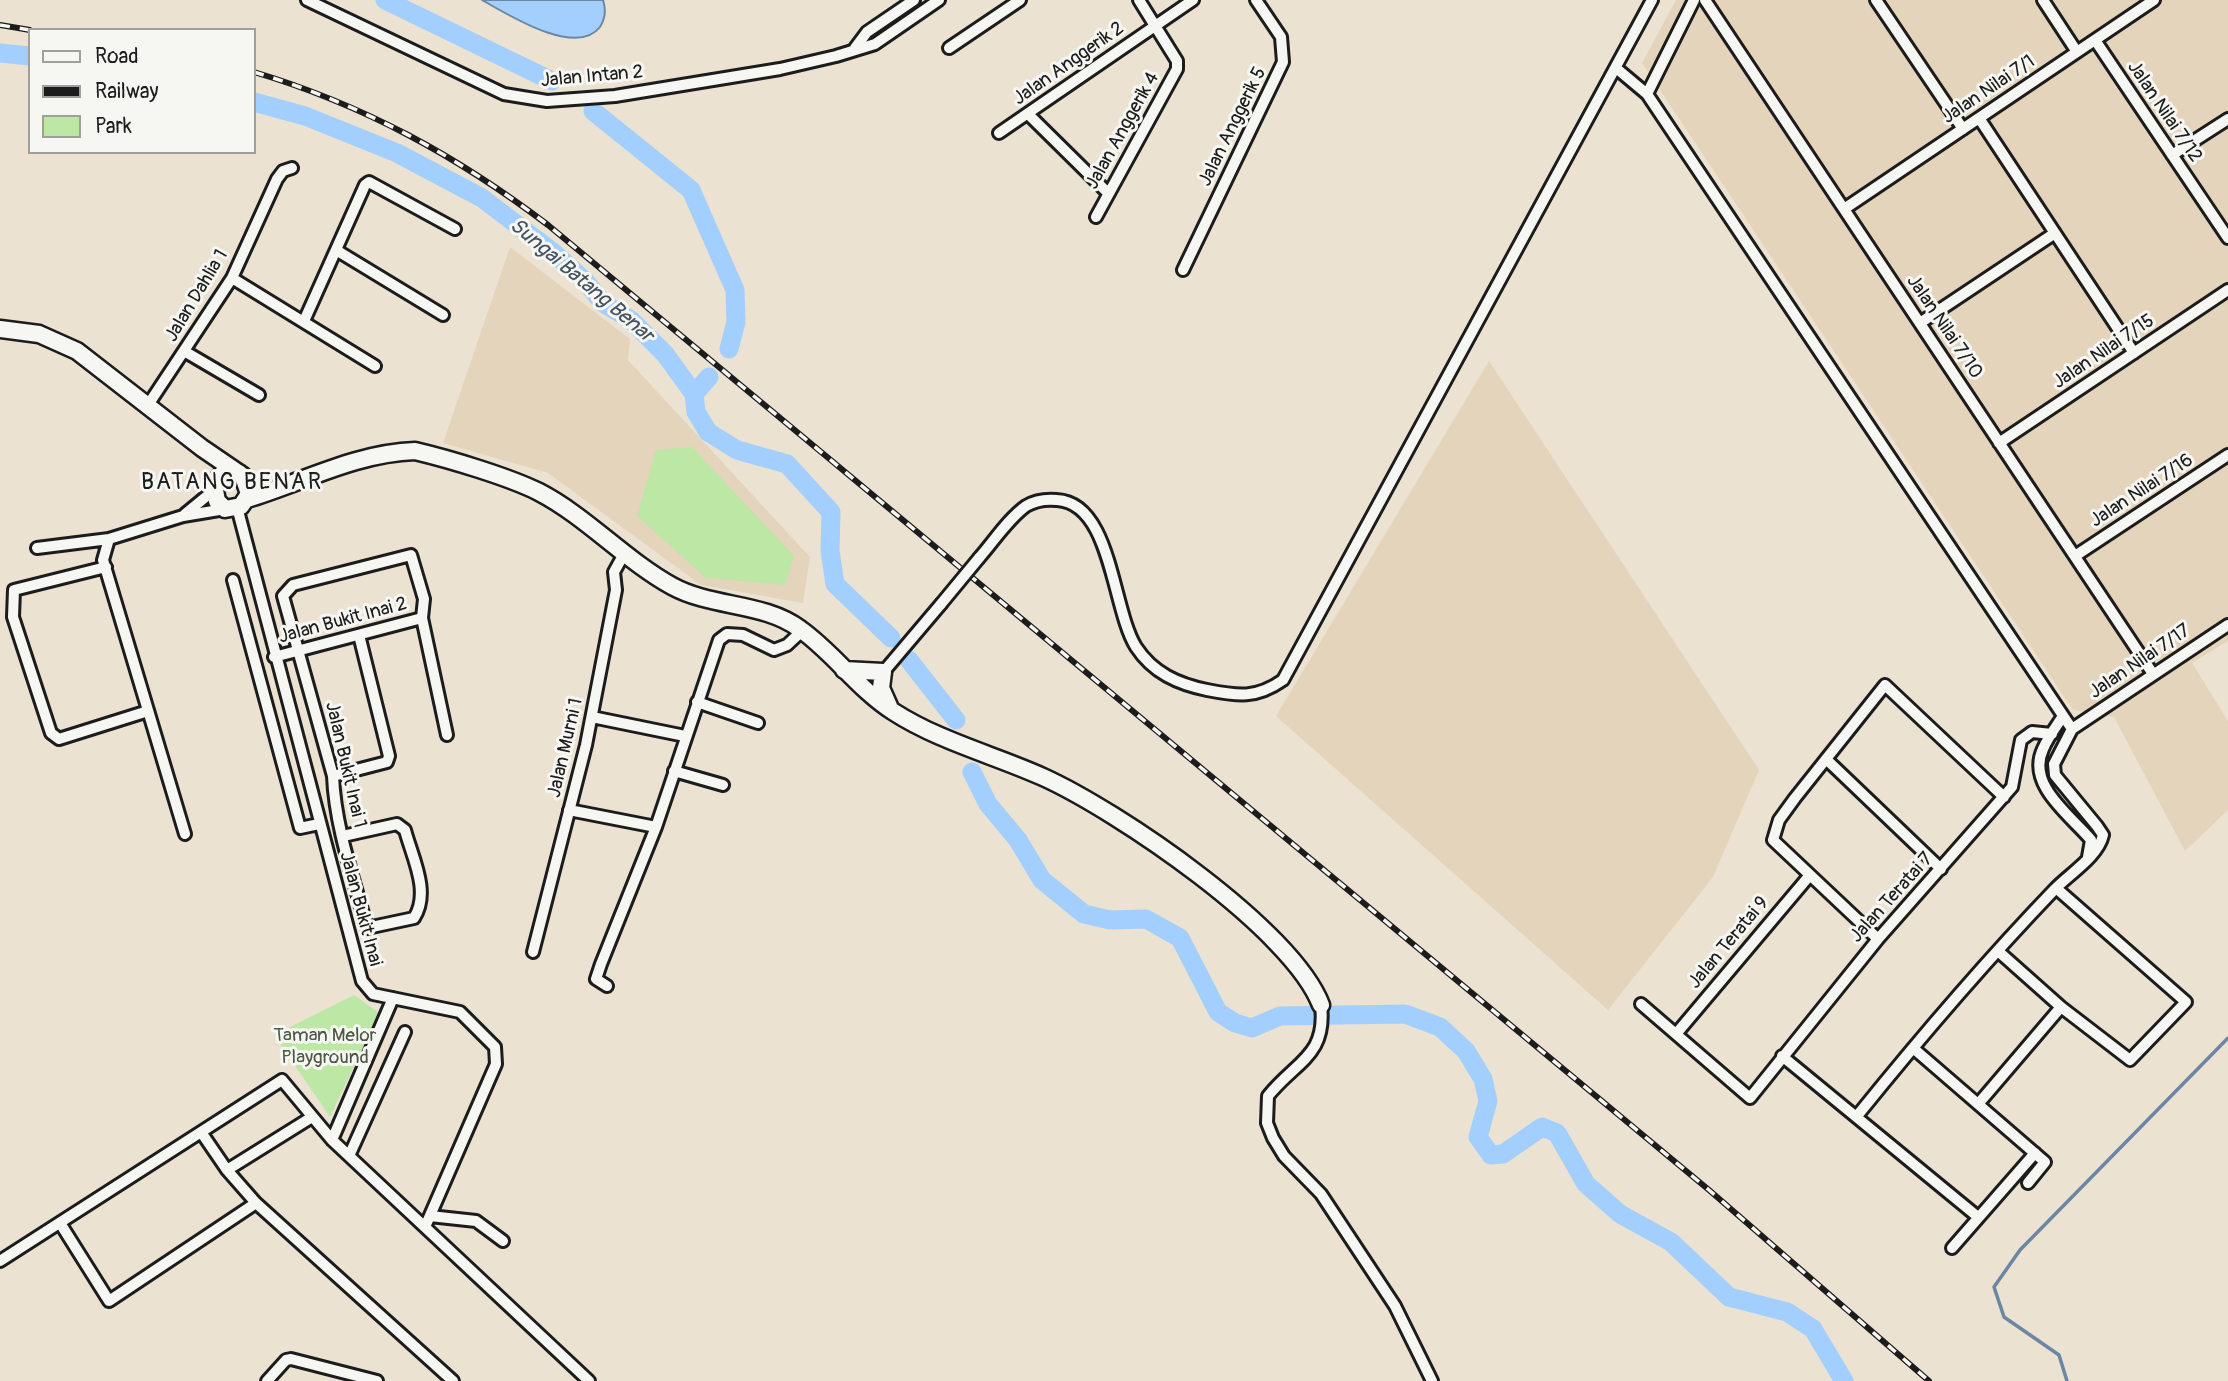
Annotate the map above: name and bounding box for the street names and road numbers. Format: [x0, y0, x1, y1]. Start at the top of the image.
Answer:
street label: Jalan Anggerik 2 [1009, 17, 1129, 111]
street label: Jalan Nilai 7/1 [1938, 51, 2040, 129]
street label: Jalan Nilai 7/12 [2122, 57, 2206, 167]
street label: Jalan Intan 2 [540, 61, 644, 93]
street label: Jalan Anggerik 5 [1194, 64, 1272, 190]
street label: Jalan Anggerik 4 [1081, 68, 1165, 194]
street label: Jalan Dahlia 1 [161, 246, 233, 346]
street label: Jalan Nilai 7/10 [1901, 271, 1987, 383]
street label: Jalan Nilai 7/15 [2049, 310, 2159, 394]
street label: Jalan Nilai 7/16 [2086, 449, 2198, 533]
street label: Jalan Bukit Inai 2 [276, 593, 410, 649]
street label: Jalan Nilai 7/17 [2085, 620, 2195, 704]
street label: Jalan Murni 1 [543, 696, 589, 800]
street label: Jalan Bukit Inai 1 [319, 700, 371, 830]
street label: Jalan Teratai 7 [1846, 848, 1938, 948]
street label: Jalan Bukit Inai [334, 849, 386, 969]
street label: Jalan Teratai 9 [1684, 892, 1774, 994]

